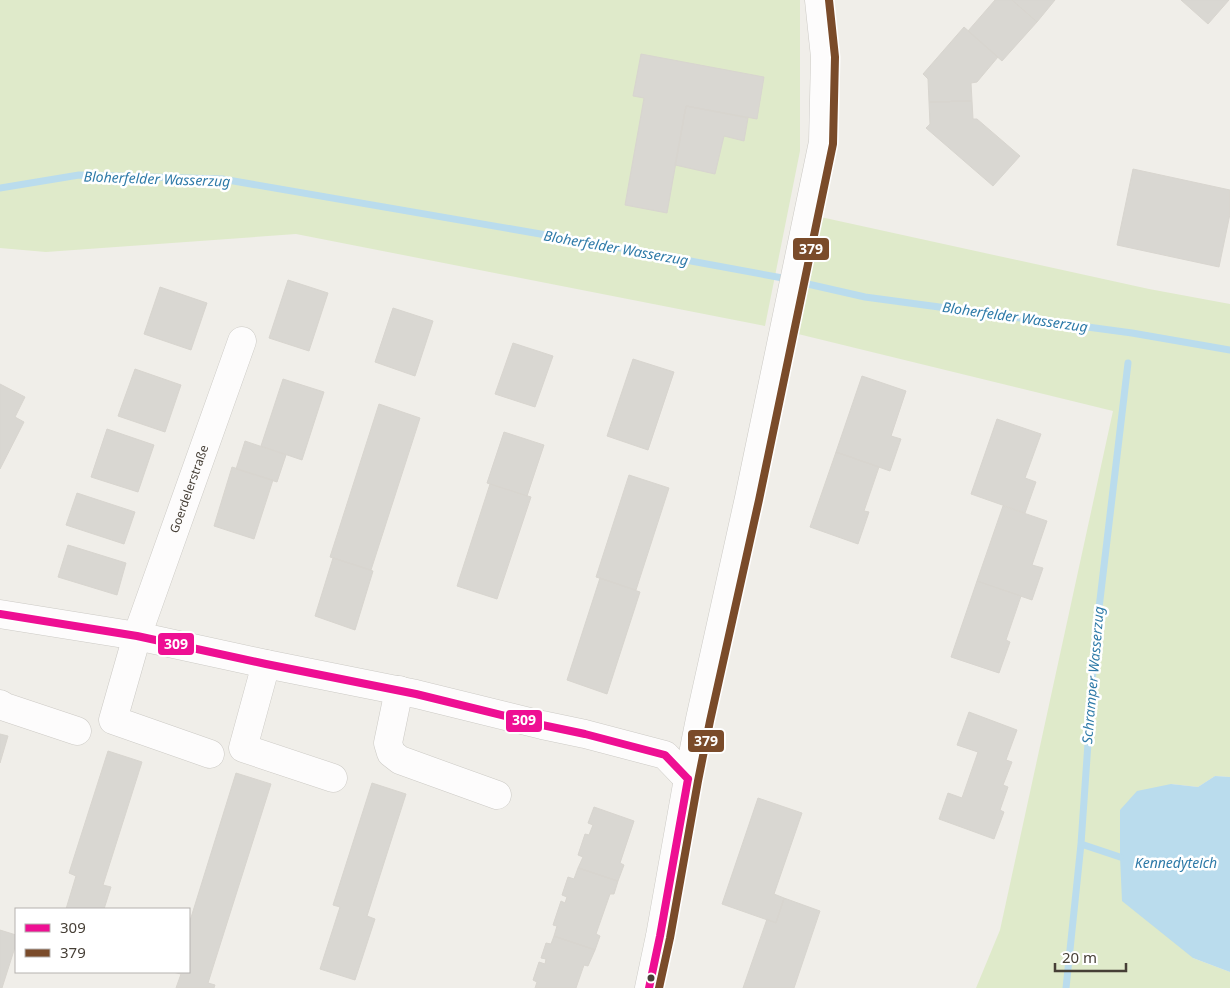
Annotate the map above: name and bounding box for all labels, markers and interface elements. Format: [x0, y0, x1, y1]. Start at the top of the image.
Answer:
water label: Bloherfelder Wasserzug [83, 166, 231, 191]
water label: Bloherfelder Wasserzug [542, 225, 690, 270]
line badge: 379 [792, 237, 830, 261]
text: 379 [799, 239, 823, 258]
water label: Bloherfelder Wasserzug [941, 297, 1089, 336]
street label: Goerdelerstraße [165, 442, 212, 535]
water label: Schramper Wasserzug [1077, 605, 1108, 745]
line badge: 309 [157, 632, 195, 656]
text: 309 [164, 634, 188, 653]
line badge: 309 [505, 709, 543, 733]
text: 309 [512, 710, 536, 729]
line badge: 379 [687, 729, 725, 753]
text: 379 [694, 731, 718, 750]
water label: Kennedyteich [1135, 853, 1217, 872]
legend [15, 908, 190, 973]
text: 309 [60, 917, 86, 937]
scale bar [1055, 940, 1126, 972]
text: 379 [60, 942, 86, 962]
text: 20 m [1062, 947, 1097, 967]
unlabelled marker [646, 973, 656, 983]

